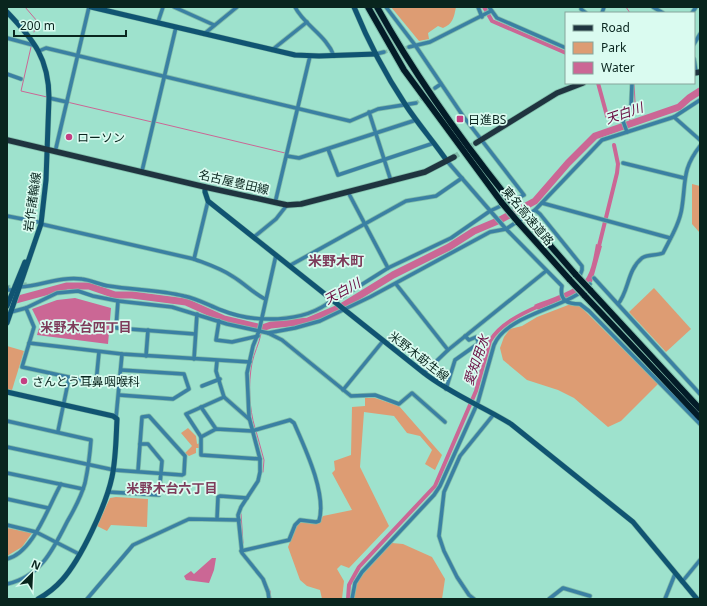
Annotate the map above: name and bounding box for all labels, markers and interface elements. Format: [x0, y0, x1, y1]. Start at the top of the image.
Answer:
scale bar [14, 12, 126, 38]
legend [565, 12, 695, 84]
text: 200 m [20, 17, 55, 34]
text: Road [601, 19, 630, 36]
text: Park [601, 39, 627, 56]
text: Water [601, 59, 635, 76]
water label: 天白川 [603, 97, 647, 128]
place label: 日進BS [468, 111, 507, 128]
marker: 日進BS [455, 114, 465, 124]
place label: ローソン [77, 129, 125, 146]
marker: ローソン [64, 132, 74, 142]
street label: 名古屋豊田線 [197, 166, 271, 198]
street label: 岩作諸輪線 [19, 171, 45, 233]
street label: 東名高速道路 [498, 183, 558, 249]
district label: 米野木町 [308, 251, 364, 270]
water label: 天白川 [321, 273, 365, 308]
district label: 米野木台四丁目 [40, 318, 132, 336]
street label: 米野木莇生線 [385, 327, 453, 385]
water label: 愛知用水 [459, 331, 494, 388]
place label: さんとう耳鼻咽喉科 [32, 373, 140, 390]
marker: さんとう耳鼻咽喉科 [19, 376, 29, 386]
district label: 米野木台六丁目 [126, 479, 218, 497]
north arrow [12, 554, 52, 594]
text: N [29, 556, 43, 573]

